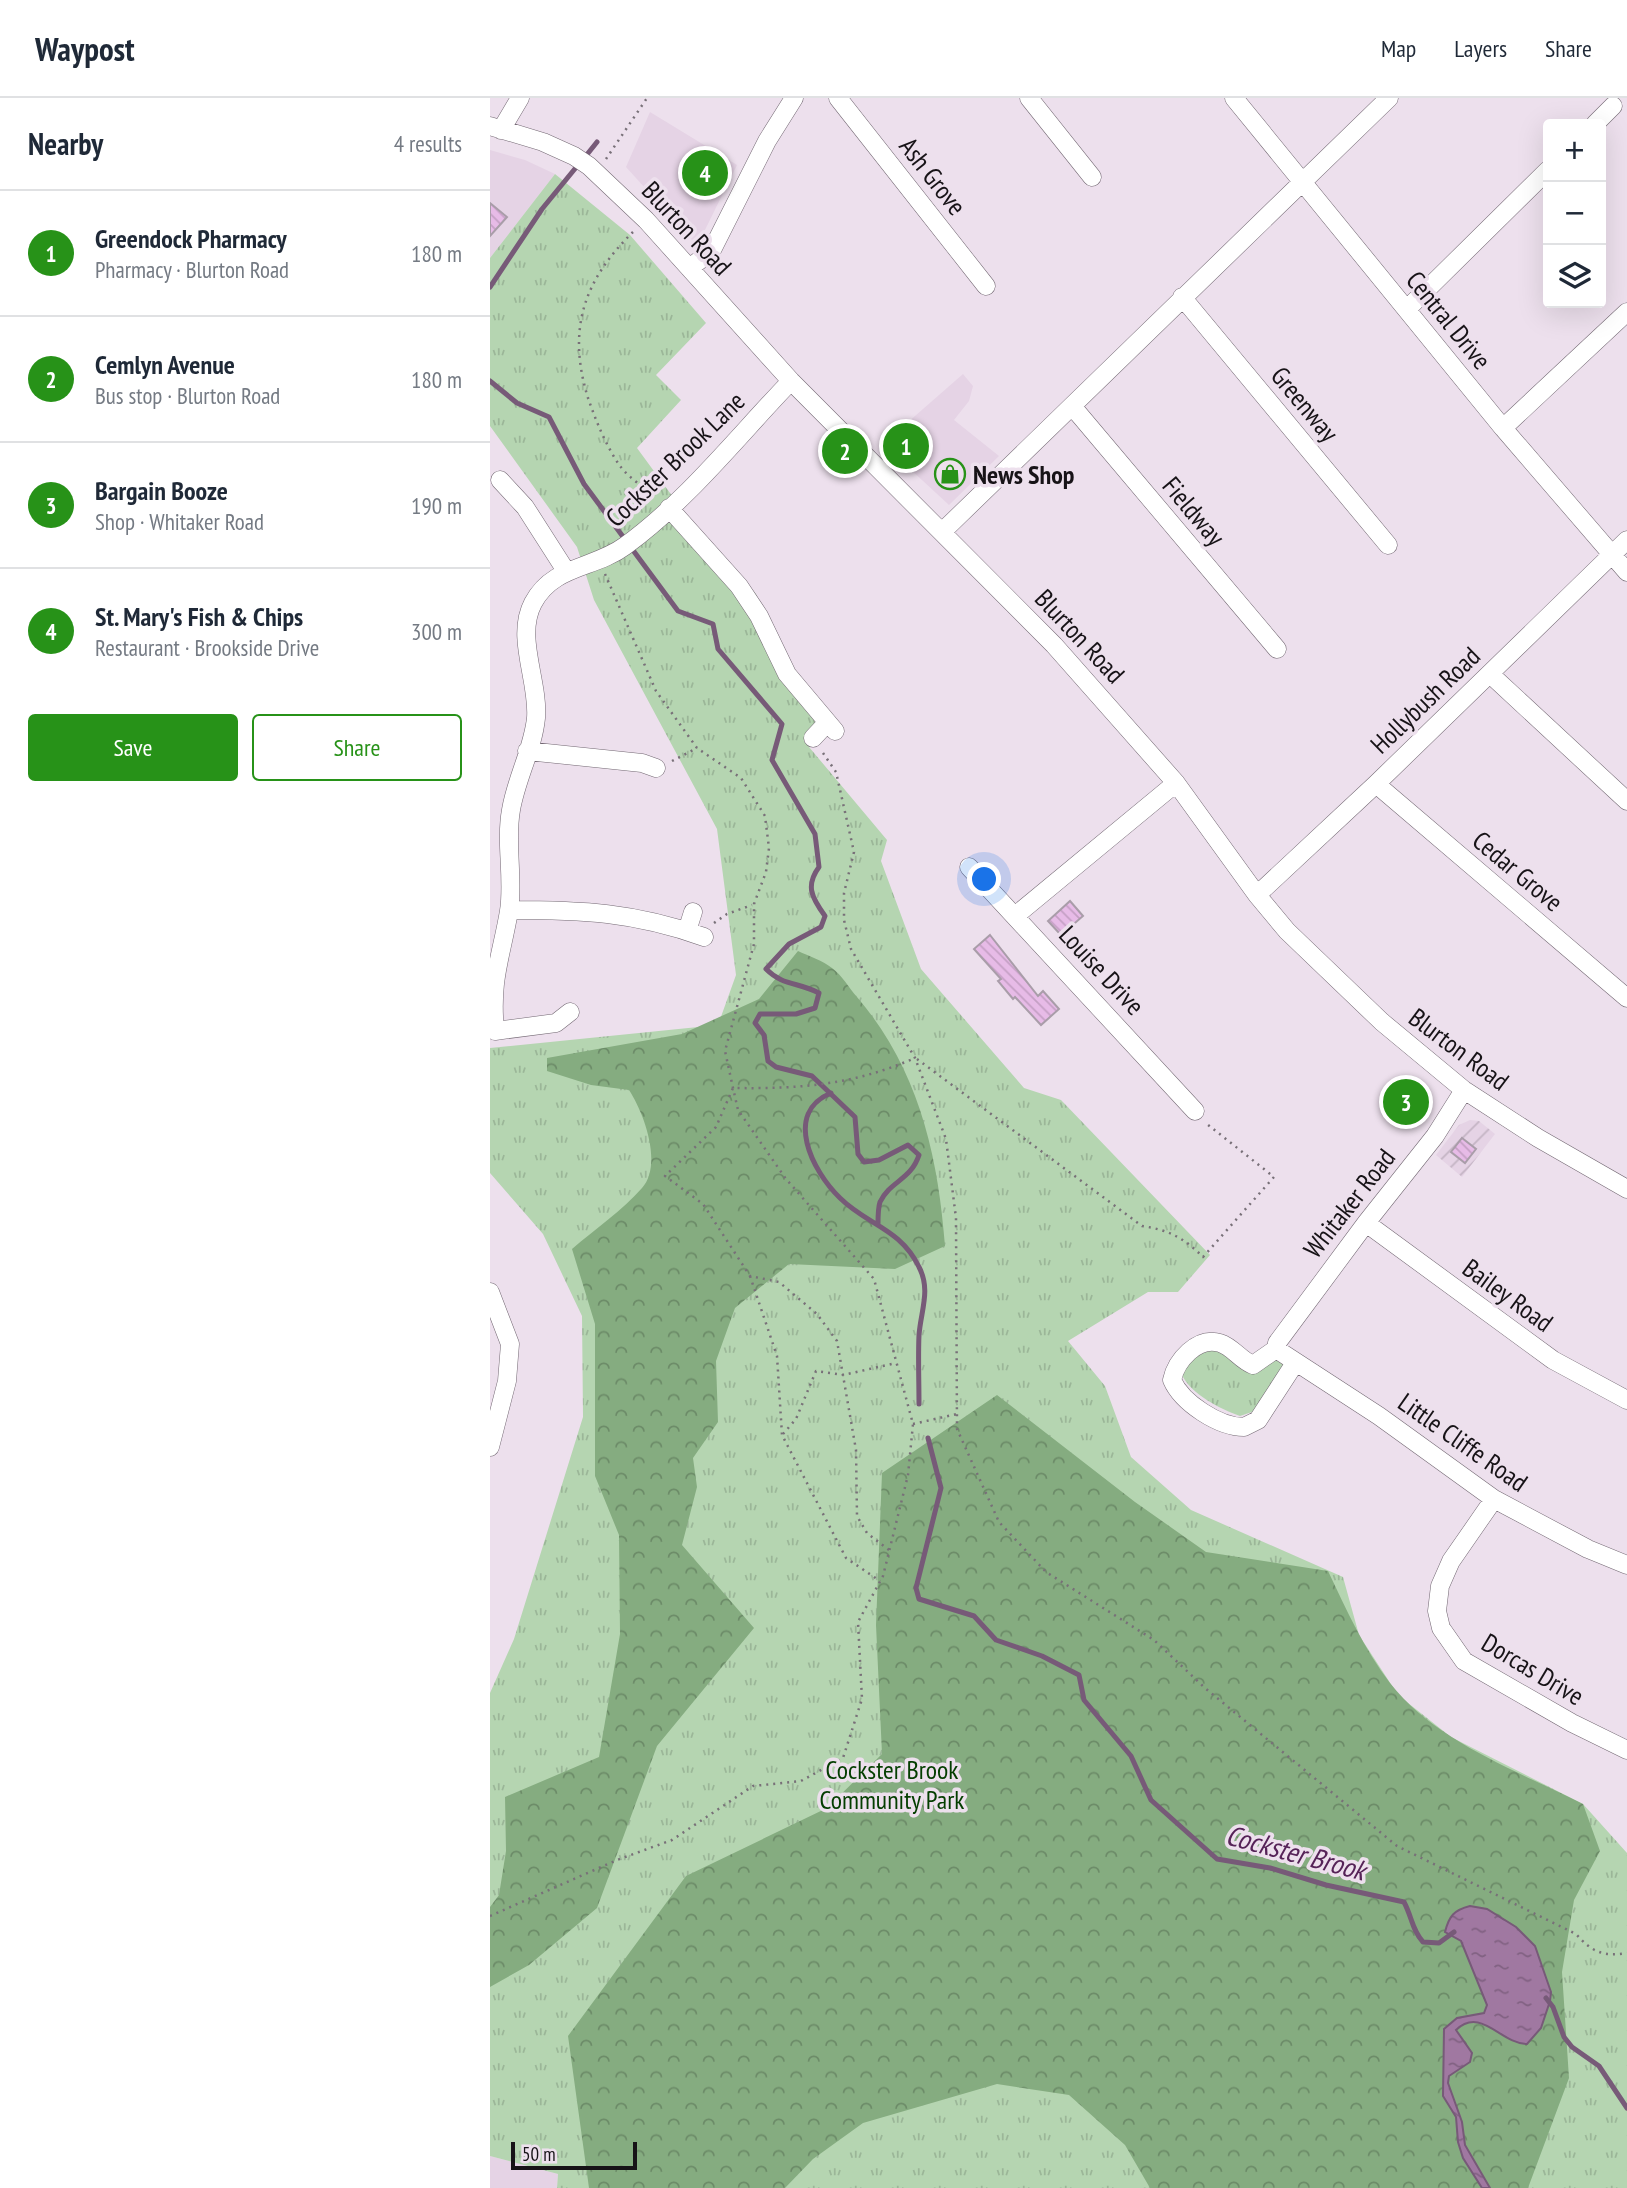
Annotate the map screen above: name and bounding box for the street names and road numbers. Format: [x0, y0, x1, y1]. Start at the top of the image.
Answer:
street label: Ash Grove [892, 130, 974, 222]
street label: Blurton Road [635, 174, 739, 282]
street label: Central Drive [1399, 264, 1499, 376]
street label: Greenway [1264, 360, 1346, 449]
street label: Cockster Brook Lane [599, 384, 751, 534]
street label: Fieldway [1156, 470, 1232, 552]
street label: Blurton Road [1028, 582, 1132, 690]
street label: Hollybush Road [1363, 640, 1487, 760]
street label: Cedar Grove [1466, 824, 1570, 918]
street label: Louise Drive [1052, 918, 1152, 1022]
street label: Blurton Road [1402, 1001, 1516, 1097]
street label: Whitaker Road [1296, 1142, 1402, 1264]
street label: Bailey Road [1456, 1251, 1560, 1339]
street label: Little Cliffe Road [1392, 1385, 1534, 1499]
street label: Dorcas Drive [1476, 1626, 1590, 1712]

